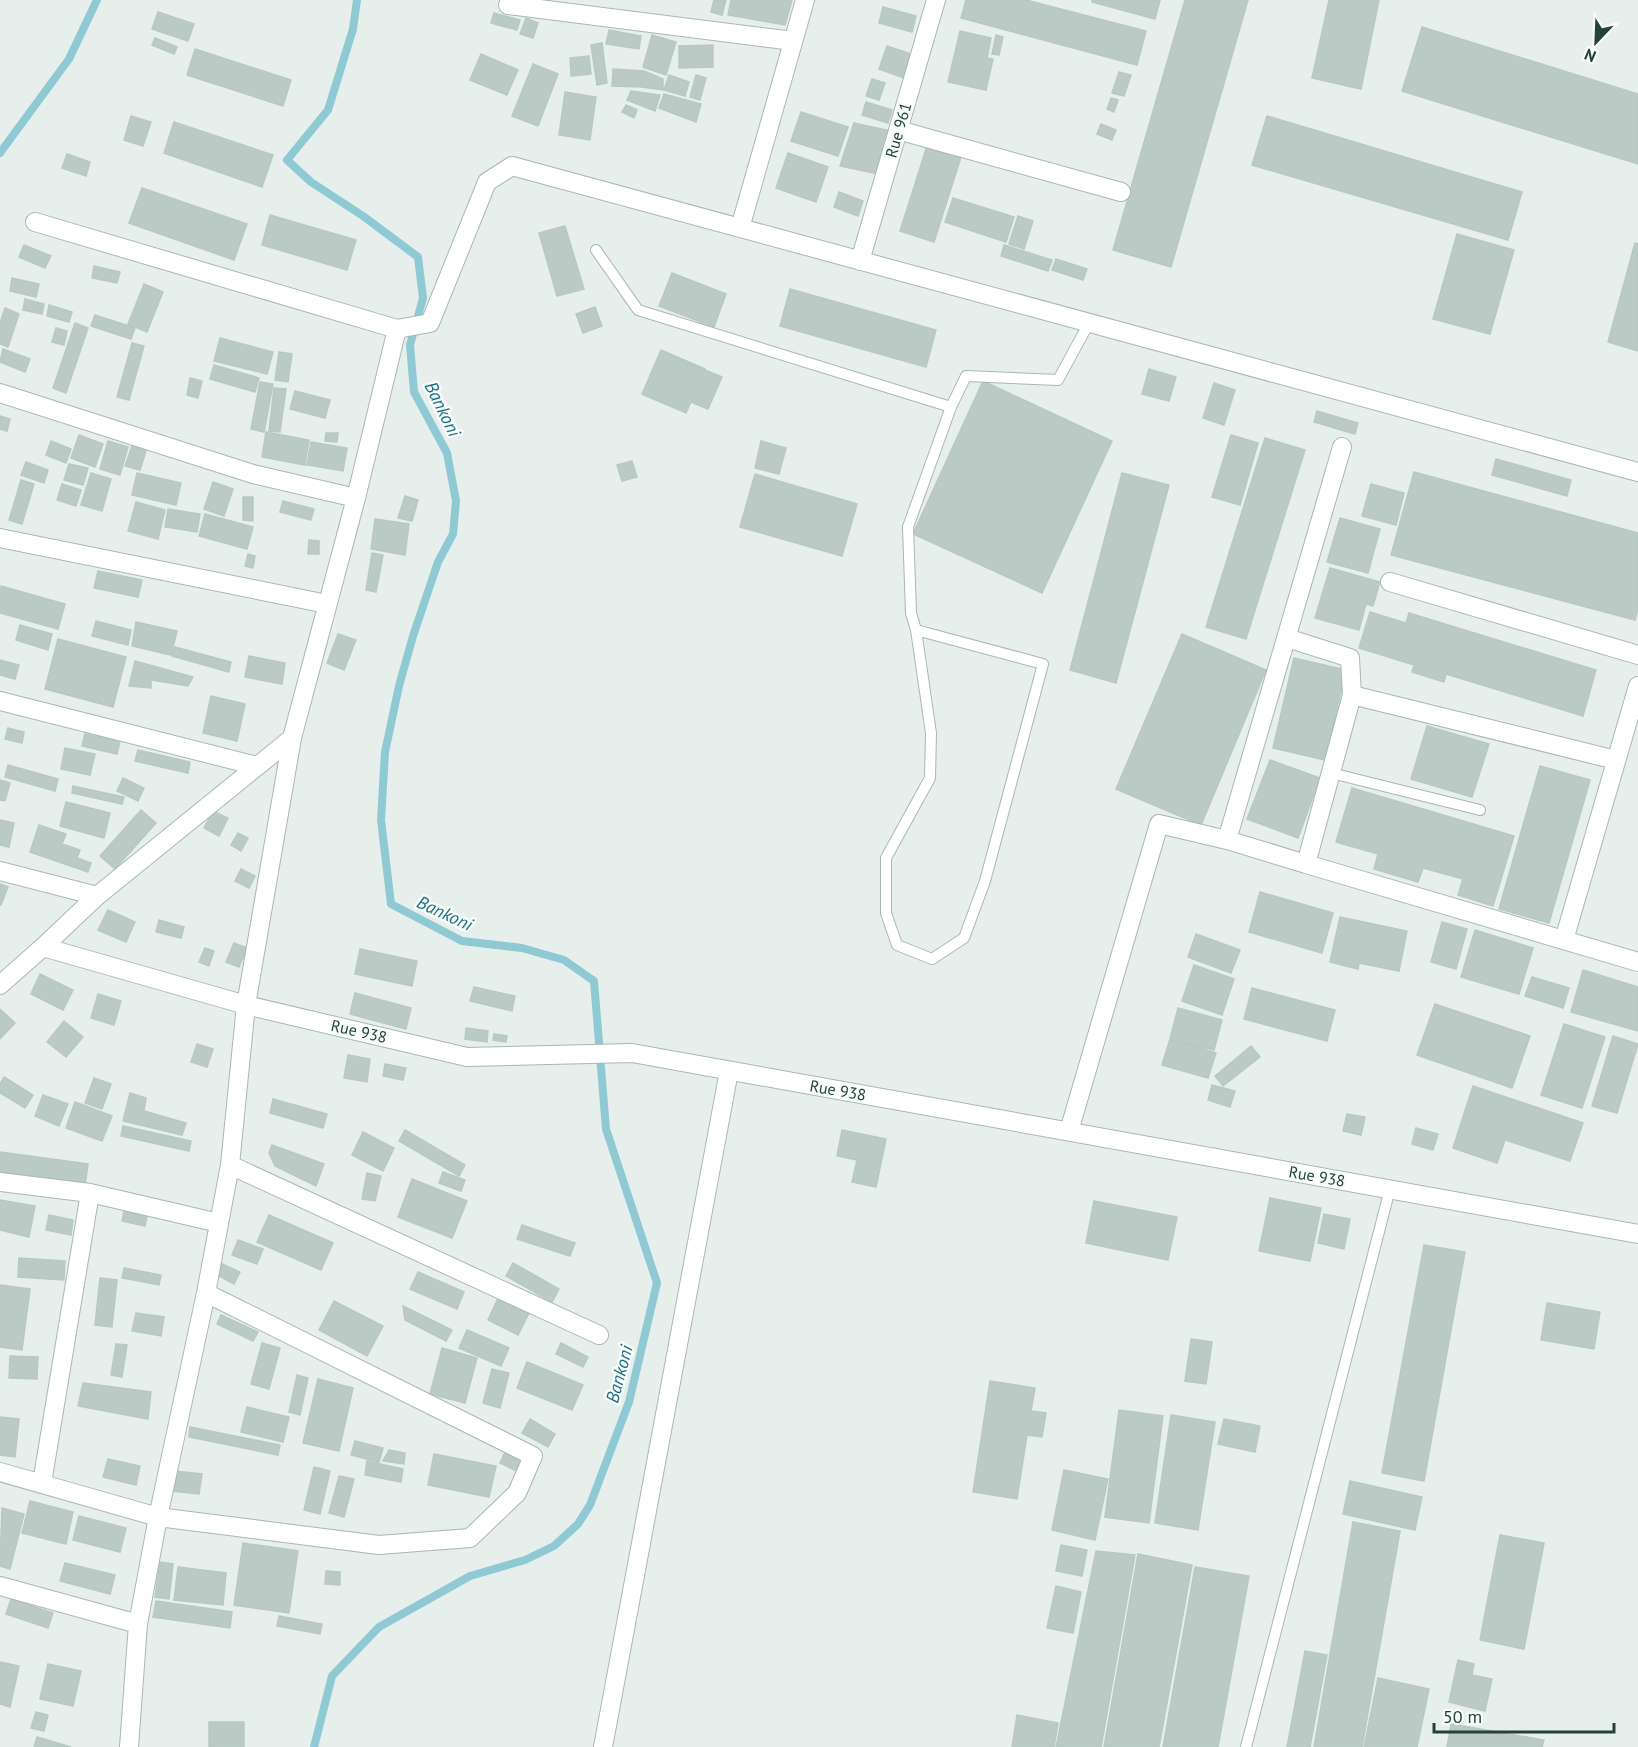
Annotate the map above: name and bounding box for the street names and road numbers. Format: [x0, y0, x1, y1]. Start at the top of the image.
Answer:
street label: Rue 961 [881, 100, 915, 160]
street label: Rue 938 [329, 1015, 389, 1047]
street label: Rue 938 [808, 1075, 868, 1105]
street label: Rue 938 [1287, 1161, 1347, 1191]

